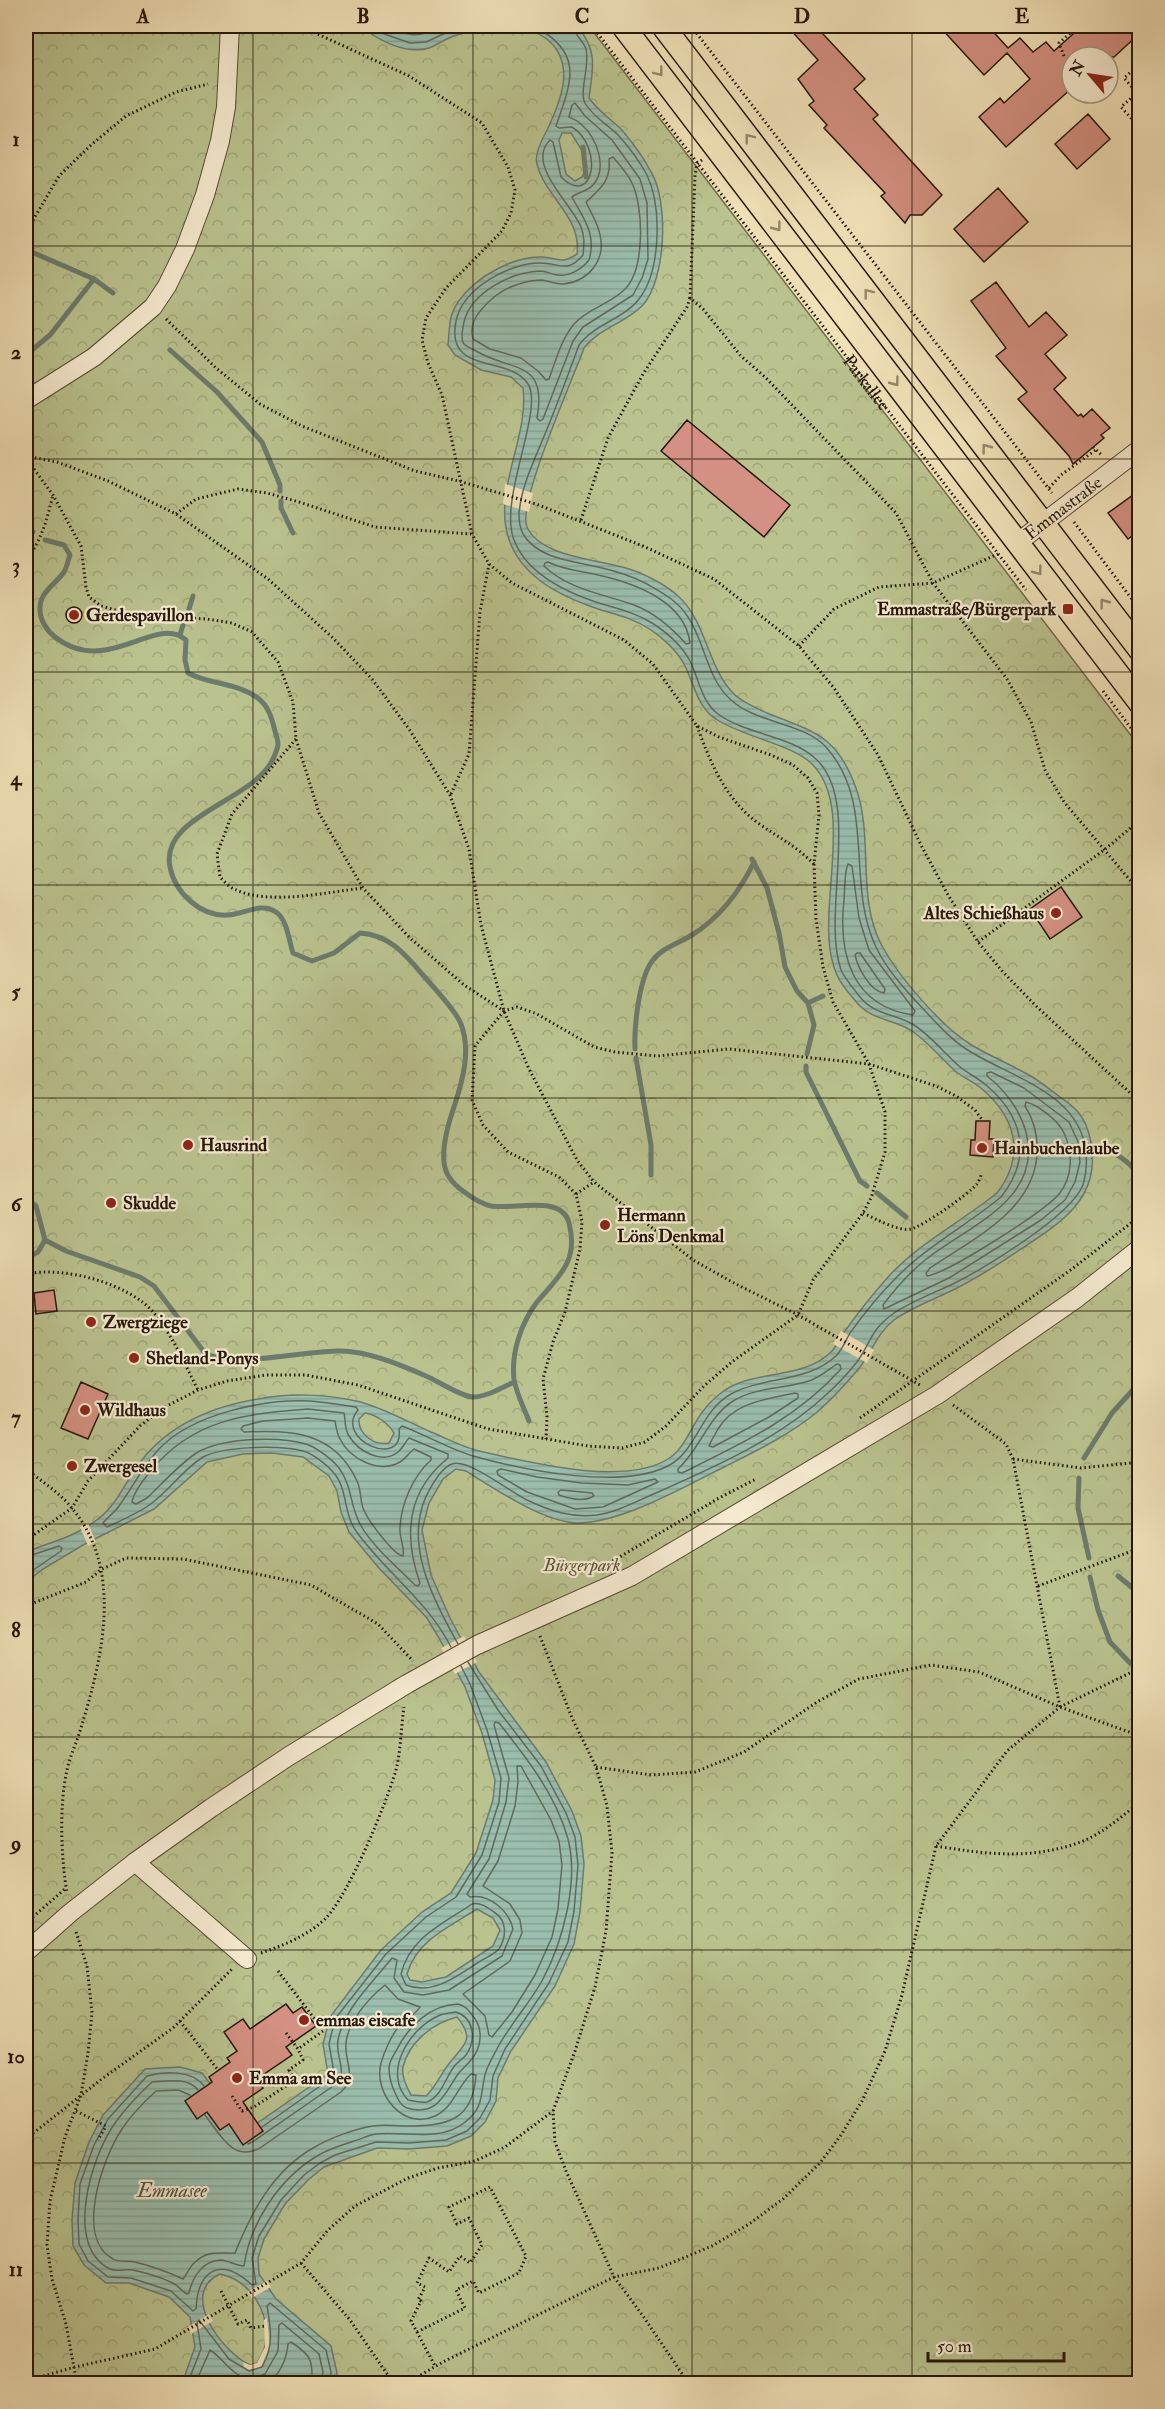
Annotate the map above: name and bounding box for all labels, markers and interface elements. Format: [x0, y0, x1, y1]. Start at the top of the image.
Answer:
text: A [136, 4, 150, 29]
text: B [356, 4, 370, 29]
text: C [575, 4, 589, 29]
text: D [794, 4, 810, 29]
text: E [1015, 4, 1030, 29]
north arrow [1060, 45, 1120, 105]
text: N [1065, 57, 1090, 80]
one-way arrow [651, 65, 662, 76]
text: 1 [12, 127, 20, 152]
one-way arrow [746, 134, 757, 145]
one-way arrow [770, 220, 781, 231]
one-way arrow [864, 288, 875, 299]
text: 2 [11, 340, 21, 365]
street label: Parkallee [837, 350, 895, 416]
one-way arrow [887, 376, 898, 387]
one-way arrow [983, 443, 994, 454]
street label: Emmastraße [1020, 471, 1107, 545]
text: 3 [12, 553, 20, 578]
one-way arrow [1031, 564, 1042, 575]
place label: Emmastraße/Bürgerpark [877, 598, 1056, 621]
one-way arrow [1101, 598, 1112, 609]
marker: Emmastraße/Bürgerpark [1061, 602, 1075, 616]
place label: Gerdespavillon [86, 604, 194, 627]
marker: Gerdespavillon [67, 608, 81, 622]
text: 4 [10, 766, 23, 791]
place label: Altes Schießhaus [923, 902, 1044, 925]
marker: Altes Schießhaus [1049, 906, 1063, 920]
text: 5 [12, 979, 22, 1004]
place label: Hausrind [200, 1134, 267, 1157]
place label: Hainbuchenlaube [994, 1137, 1120, 1160]
marker: Hausrind [181, 1138, 195, 1152]
marker: Hainbuchenlaube [975, 1141, 989, 1155]
text: 6 [11, 1192, 23, 1217]
place label: Skudde [123, 1192, 177, 1215]
marker: Skudde [104, 1196, 118, 1210]
place label: Hermann Löns Denkmal [617, 1204, 724, 1248]
marker: Hermann Löns Denkmal [598, 1218, 612, 1232]
place label: Zwergziege [103, 1311, 188, 1334]
marker: Zwergziege [84, 1315, 98, 1329]
place label: Shetland-Ponys [146, 1347, 258, 1370]
marker: Shetland-Ponys [127, 1351, 141, 1365]
place label: Wildhaus [96, 1399, 166, 1422]
marker: Wildhaus [78, 1403, 92, 1417]
text: 7 [11, 1405, 21, 1430]
place label: Zwergesel [84, 1455, 157, 1478]
marker: Zwergesel [65, 1459, 79, 1473]
park label: Bürgerpark [543, 1554, 620, 1577]
text: 8 [11, 1618, 21, 1643]
text: 9 [9, 1831, 21, 1856]
place label: emmas eiscafe [316, 2009, 416, 2032]
marker: emmas eiscafe [297, 2013, 311, 2027]
text: 10 [7, 2044, 25, 2069]
place label: Emma am See [249, 2067, 352, 2090]
marker: Emma am See [230, 2071, 244, 2085]
water label: Emmasee [135, 2178, 207, 2203]
text: 11 [9, 2257, 23, 2282]
scale bar [928, 2325, 1064, 2363]
text: 50 m [937, 2335, 972, 2358]

